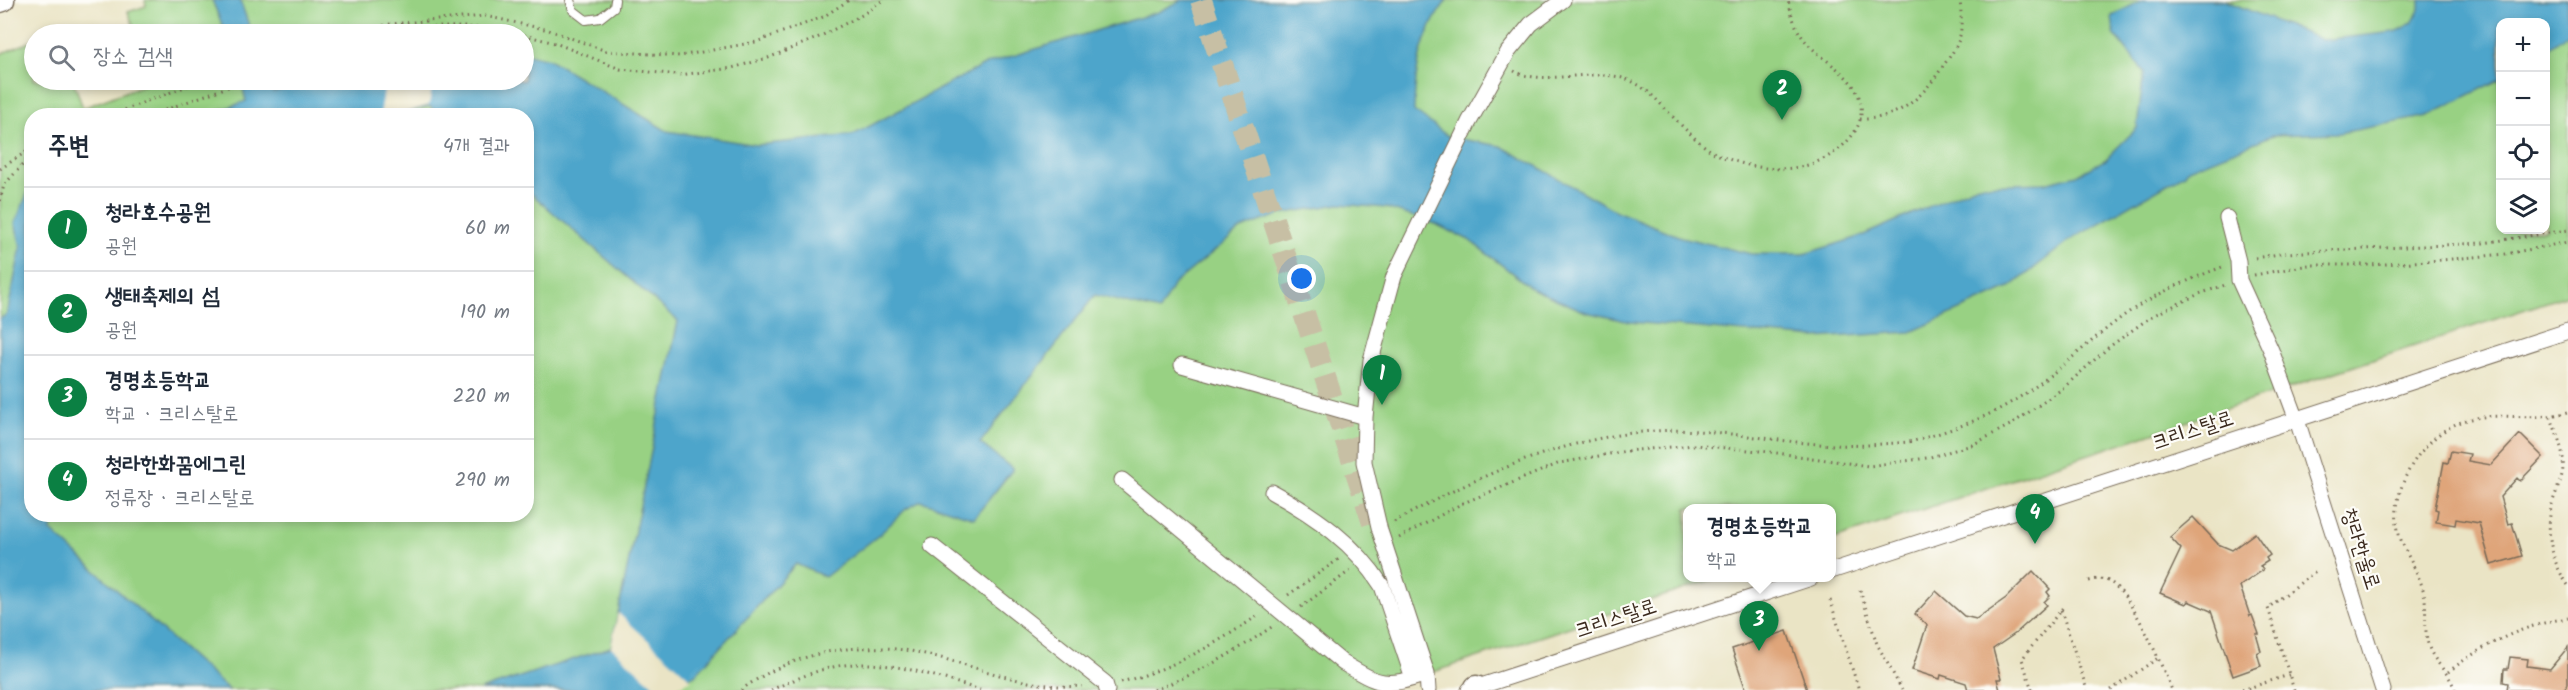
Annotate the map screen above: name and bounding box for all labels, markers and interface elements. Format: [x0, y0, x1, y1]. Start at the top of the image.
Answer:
map controls [2496, 18, 2550, 234]
button: + [2496, 18, 2550, 72]
search box [24, 24, 534, 90]
text: 장소 검색 [93, 40, 173, 75]
icon: search [45, 41, 78, 74]
pin: 2 [1762, 70, 1802, 120]
button: − [2496, 72, 2550, 126]
text: 주변 [48, 126, 90, 168]
button: locate [2496, 126, 2550, 180]
text: 4개 결과 [443, 131, 510, 163]
button: layers [2496, 180, 2550, 234]
text: 청라호수공원 [105, 196, 211, 231]
text: 1 [64, 213, 71, 245]
text: 60 m [465, 213, 510, 245]
text: 공원 [105, 231, 137, 263]
your location [1287, 264, 1316, 293]
text: 생태축제의 섬 [105, 280, 220, 315]
text: 2 [62, 297, 73, 329]
text: 190 m [460, 297, 510, 329]
text: 공원 [105, 315, 137, 347]
pin: 1 [1362, 356, 1402, 405]
text: 경명초등학교 [105, 364, 211, 399]
text: 3 [62, 381, 73, 413]
text: 220 m [453, 381, 510, 413]
text: 학교 · 크리스탈로 [105, 399, 238, 431]
street label: 크리스탈로 [2148, 402, 2238, 460]
text: 청라한화꿈에그린 [105, 448, 247, 483]
text: 4 [62, 465, 73, 497]
text: 290 m [455, 465, 510, 497]
text: 정류장 · 크리스탈로 [105, 483, 255, 515]
pin: 4 [2016, 494, 2054, 544]
popup [1683, 504, 1836, 582]
street label: 청라한울로 [2331, 504, 2389, 594]
text: 경명초등학교 [1706, 510, 1813, 545]
text: 학교 [1706, 545, 1739, 577]
street label: 크리스탈로 [1571, 590, 1661, 648]
pin: 3 [1740, 602, 1778, 651]

